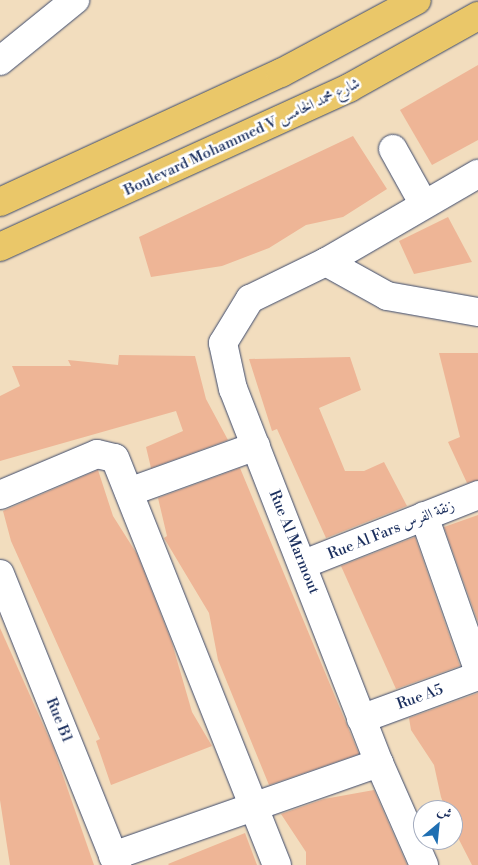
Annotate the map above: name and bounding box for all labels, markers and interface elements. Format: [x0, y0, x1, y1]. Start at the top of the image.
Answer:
street label: Boulevard Mohammed V شارع محمد الخامس [121, 74, 363, 200]
street label: Rue Al Marmout [265, 487, 323, 597]
street label: Rue Al Fars زنقة الفرس [325, 496, 457, 564]
street label: Rue A5 [394, 680, 446, 714]
street label: Rue B1 [42, 695, 76, 745]
north arrow [413, 800, 463, 850]
text: ش [434, 801, 455, 824]

